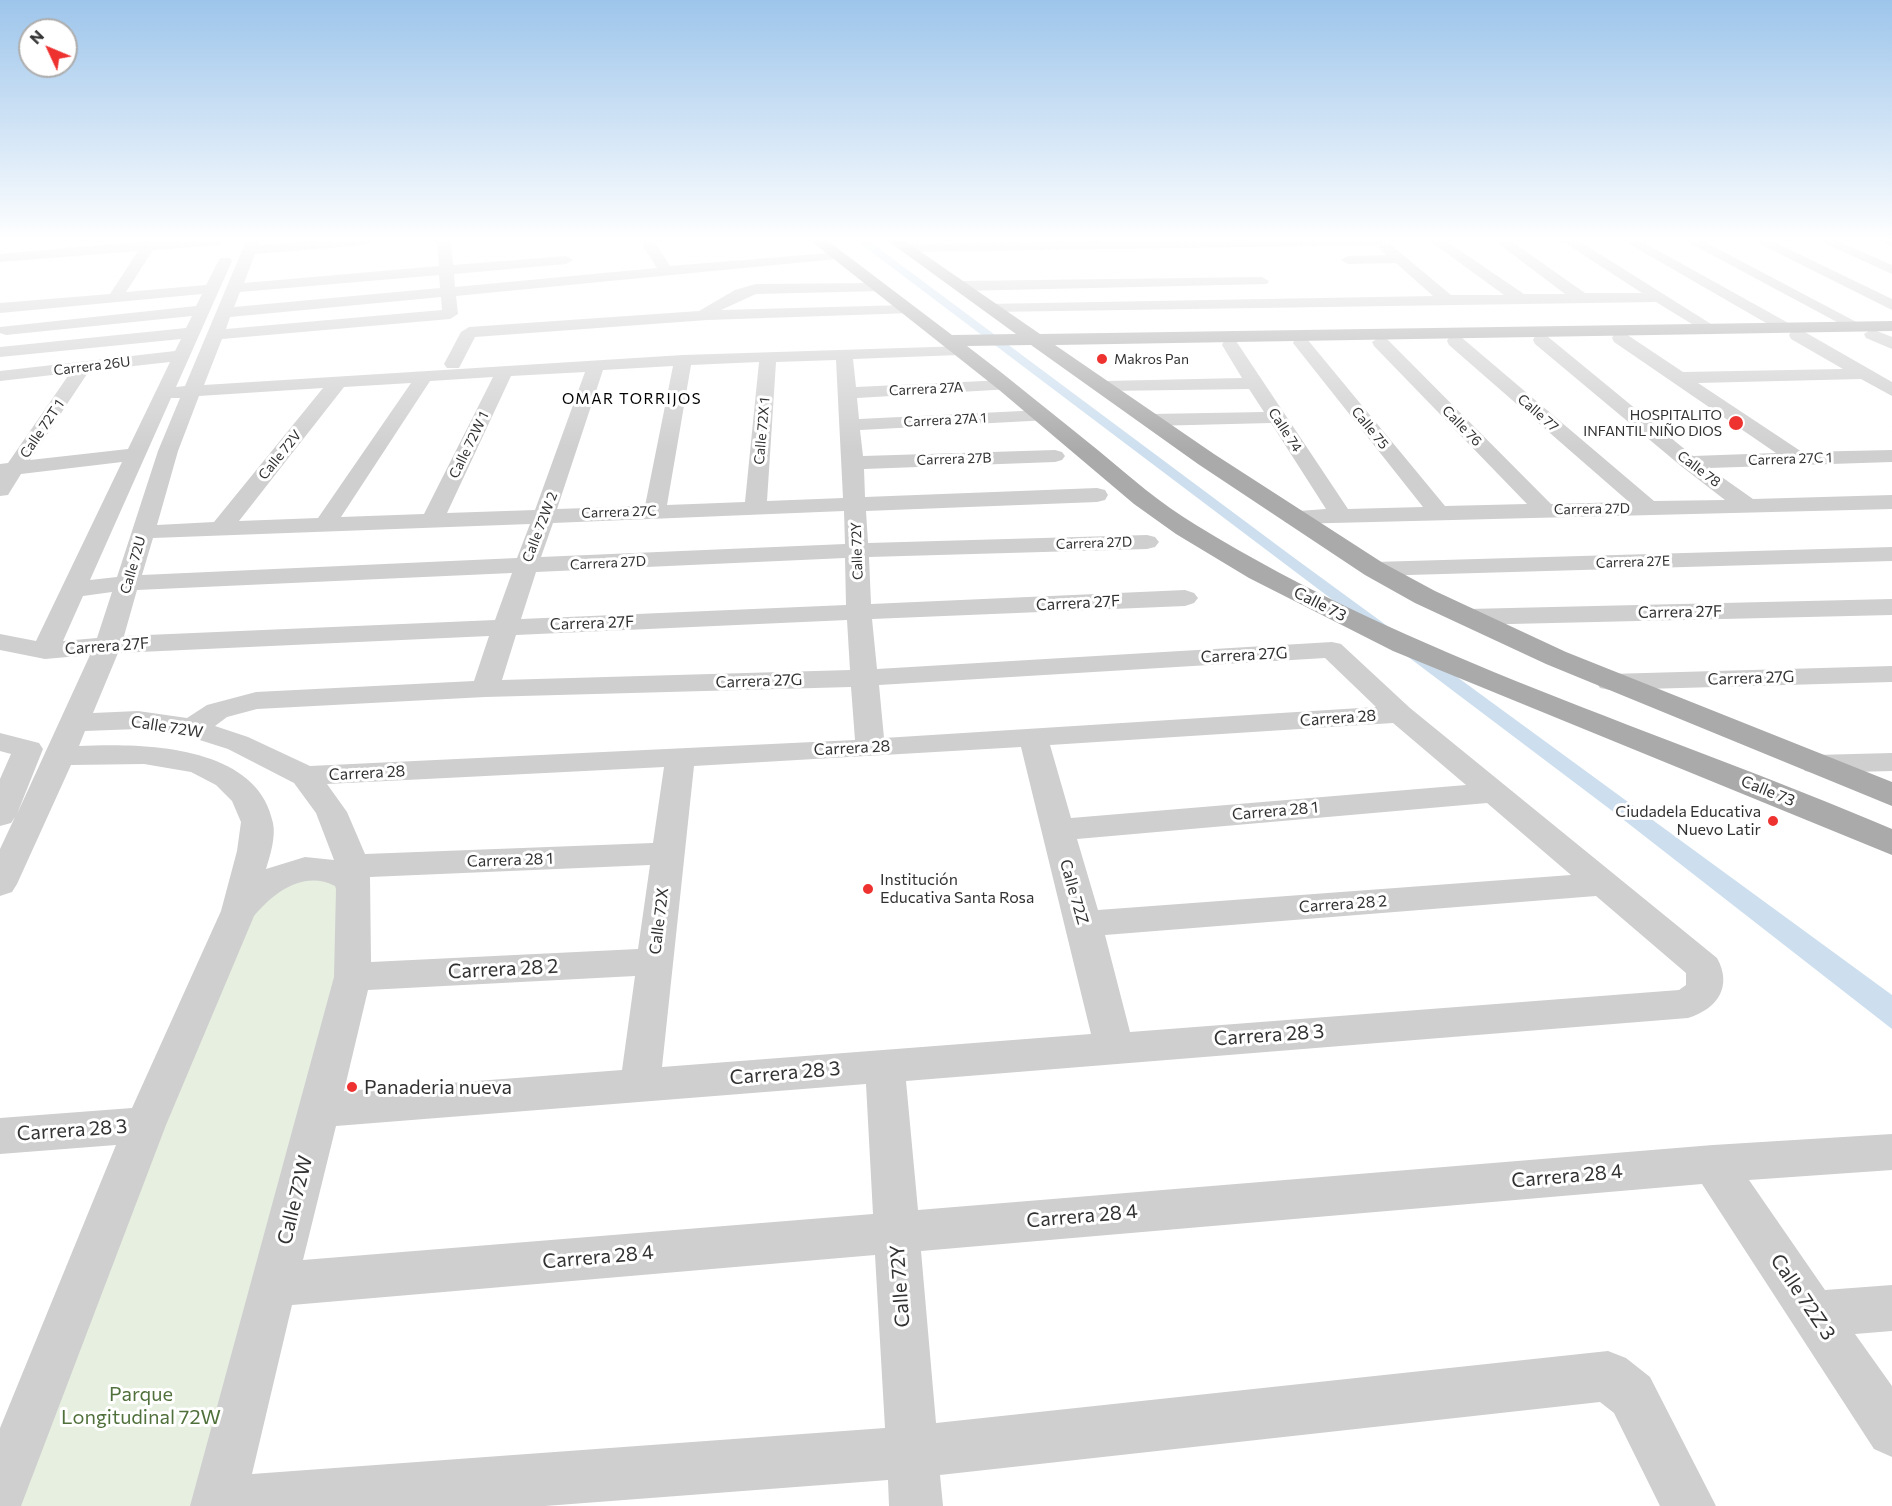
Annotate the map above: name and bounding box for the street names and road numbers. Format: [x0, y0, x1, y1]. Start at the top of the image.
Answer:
street label: Carrera 26U [53, 353, 131, 379]
street label: Carrera 27A [888, 379, 964, 399]
street label: Calle 77 [1514, 391, 1562, 435]
street label: Calle 72T 1 [16, 397, 68, 461]
street label: Calle 72X 1 [751, 397, 773, 465]
street label: Calle 76 [1439, 402, 1485, 450]
street label: Calle 75 [1348, 403, 1392, 453]
street label: Calle 74 [1265, 405, 1305, 455]
street label: Calle 72W 1 [446, 409, 492, 481]
street label: Carrera 27A 1 [903, 409, 987, 431]
street label: Calle 72V [255, 427, 305, 483]
street label: Calle 78 [1674, 447, 1724, 491]
street label: Carrera 27B [916, 449, 992, 469]
street label: Carrera 27C 1 [1748, 449, 1832, 469]
street label: Calle 72W 2 [519, 489, 561, 565]
street label: Carrera 27D [1554, 500, 1630, 518]
street label: Carrera 27C [581, 502, 657, 522]
street label: Calle 72Y [848, 522, 866, 580]
street label: Carrera 27D [1056, 533, 1132, 553]
street label: Calle 72U [117, 534, 149, 596]
street label: Carrera 27E [1596, 552, 1670, 572]
street label: Carrera 27D [570, 553, 646, 573]
street label: Calle 73 [1290, 583, 1350, 625]
street label: Carrera 27F [1035, 591, 1121, 615]
street label: Carrera 27F [1638, 602, 1722, 622]
street label: Carrera 27F [549, 612, 635, 634]
street label: Carrera 27F [64, 633, 150, 659]
street label: Carrera 27G [1200, 643, 1288, 667]
street label: Carrera 27G [1707, 667, 1795, 689]
street label: Carrera 27G [715, 670, 803, 692]
street label: Carrera 28 [1299, 706, 1377, 730]
street label: Calle 72W [130, 712, 204, 742]
street label: Carrera 28 [813, 736, 891, 760]
street label: Carrera 28 [328, 761, 406, 785]
street label: Calle 73 [1738, 772, 1798, 810]
street label: Carrera 28 1 [1231, 798, 1319, 824]
street label: Carrera 28 1 [466, 849, 554, 871]
street label: Calle 72Z [1056, 857, 1092, 927]
street label: Calle 72X [645, 887, 673, 955]
street label: Carrera 28 2 [1298, 891, 1388, 917]
street label: Carrera 28 2 [447, 954, 559, 984]
street label: Carrera 28 3 [1213, 1019, 1325, 1051]
street label: Carrera 28 3 [729, 1056, 841, 1090]
street label: Carrera 28 3 [16, 1114, 128, 1146]
street label: Calle 72W [272, 1153, 318, 1247]
street label: Carrera 28 4 [1510, 1159, 1624, 1193]
street label: Carrera 28 4 [1025, 1199, 1139, 1233]
street label: Carrera 28 4 [541, 1240, 655, 1274]
street label: Calle 72Y [885, 1244, 915, 1328]
street label: Calle 72Z 3 [1765, 1249, 1841, 1345]

